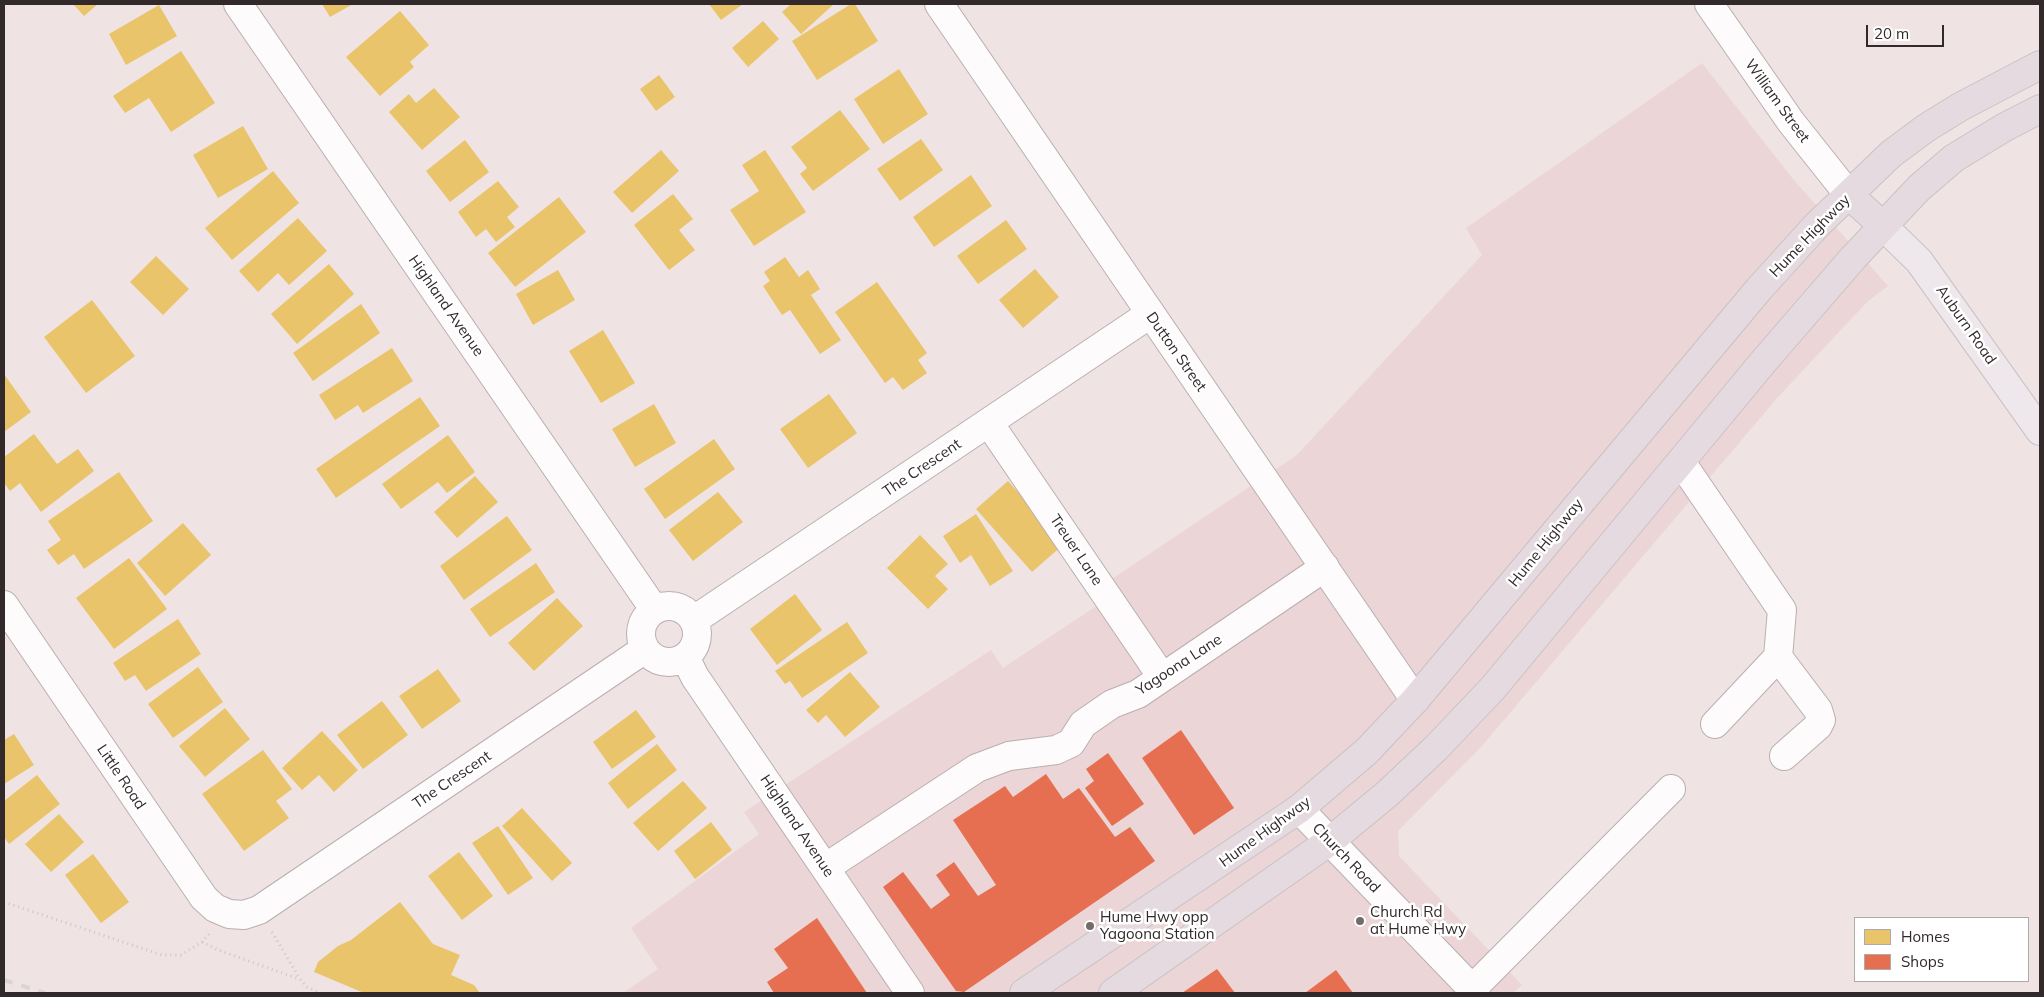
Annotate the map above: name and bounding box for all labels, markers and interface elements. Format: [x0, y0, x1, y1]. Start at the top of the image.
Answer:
scale bar [1869, 15, 1946, 47]
text: 20 m [1874, 24, 1909, 43]
street label: William Street [1741, 56, 1813, 146]
street label: Hume Highway [1766, 191, 1854, 281]
street label: Highland Avenue [404, 252, 488, 360]
street label: Auburn Road [1932, 282, 2000, 368]
street label: Dutton Street [1142, 309, 1210, 395]
street label: The Crescent [879, 435, 965, 501]
street label: Hume Highway [1505, 495, 1587, 591]
street label: Treuer Lane [1046, 511, 1106, 589]
street label: Yagoona Lane [1133, 631, 1225, 699]
street label: Little Road [93, 741, 149, 813]
street label: The Crescent [409, 747, 495, 813]
street label: Highland Avenue [756, 771, 838, 881]
street label: Hume Highway [1216, 793, 1314, 871]
street label: Church Road [1308, 819, 1384, 897]
place label: Church Rd at Hume Hwy [1370, 903, 1466, 938]
place label: Hume Hwy opp Yagoona Station [1100, 908, 1215, 943]
marker: Church Rd at Hume Hwy [1354, 915, 1366, 927]
legend [1854, 917, 2029, 982]
marker: Hume Hwy opp Yagoona Station [1084, 920, 1096, 932]
text: Homes [1901, 927, 1950, 946]
text: Shops [1901, 952, 1944, 971]

